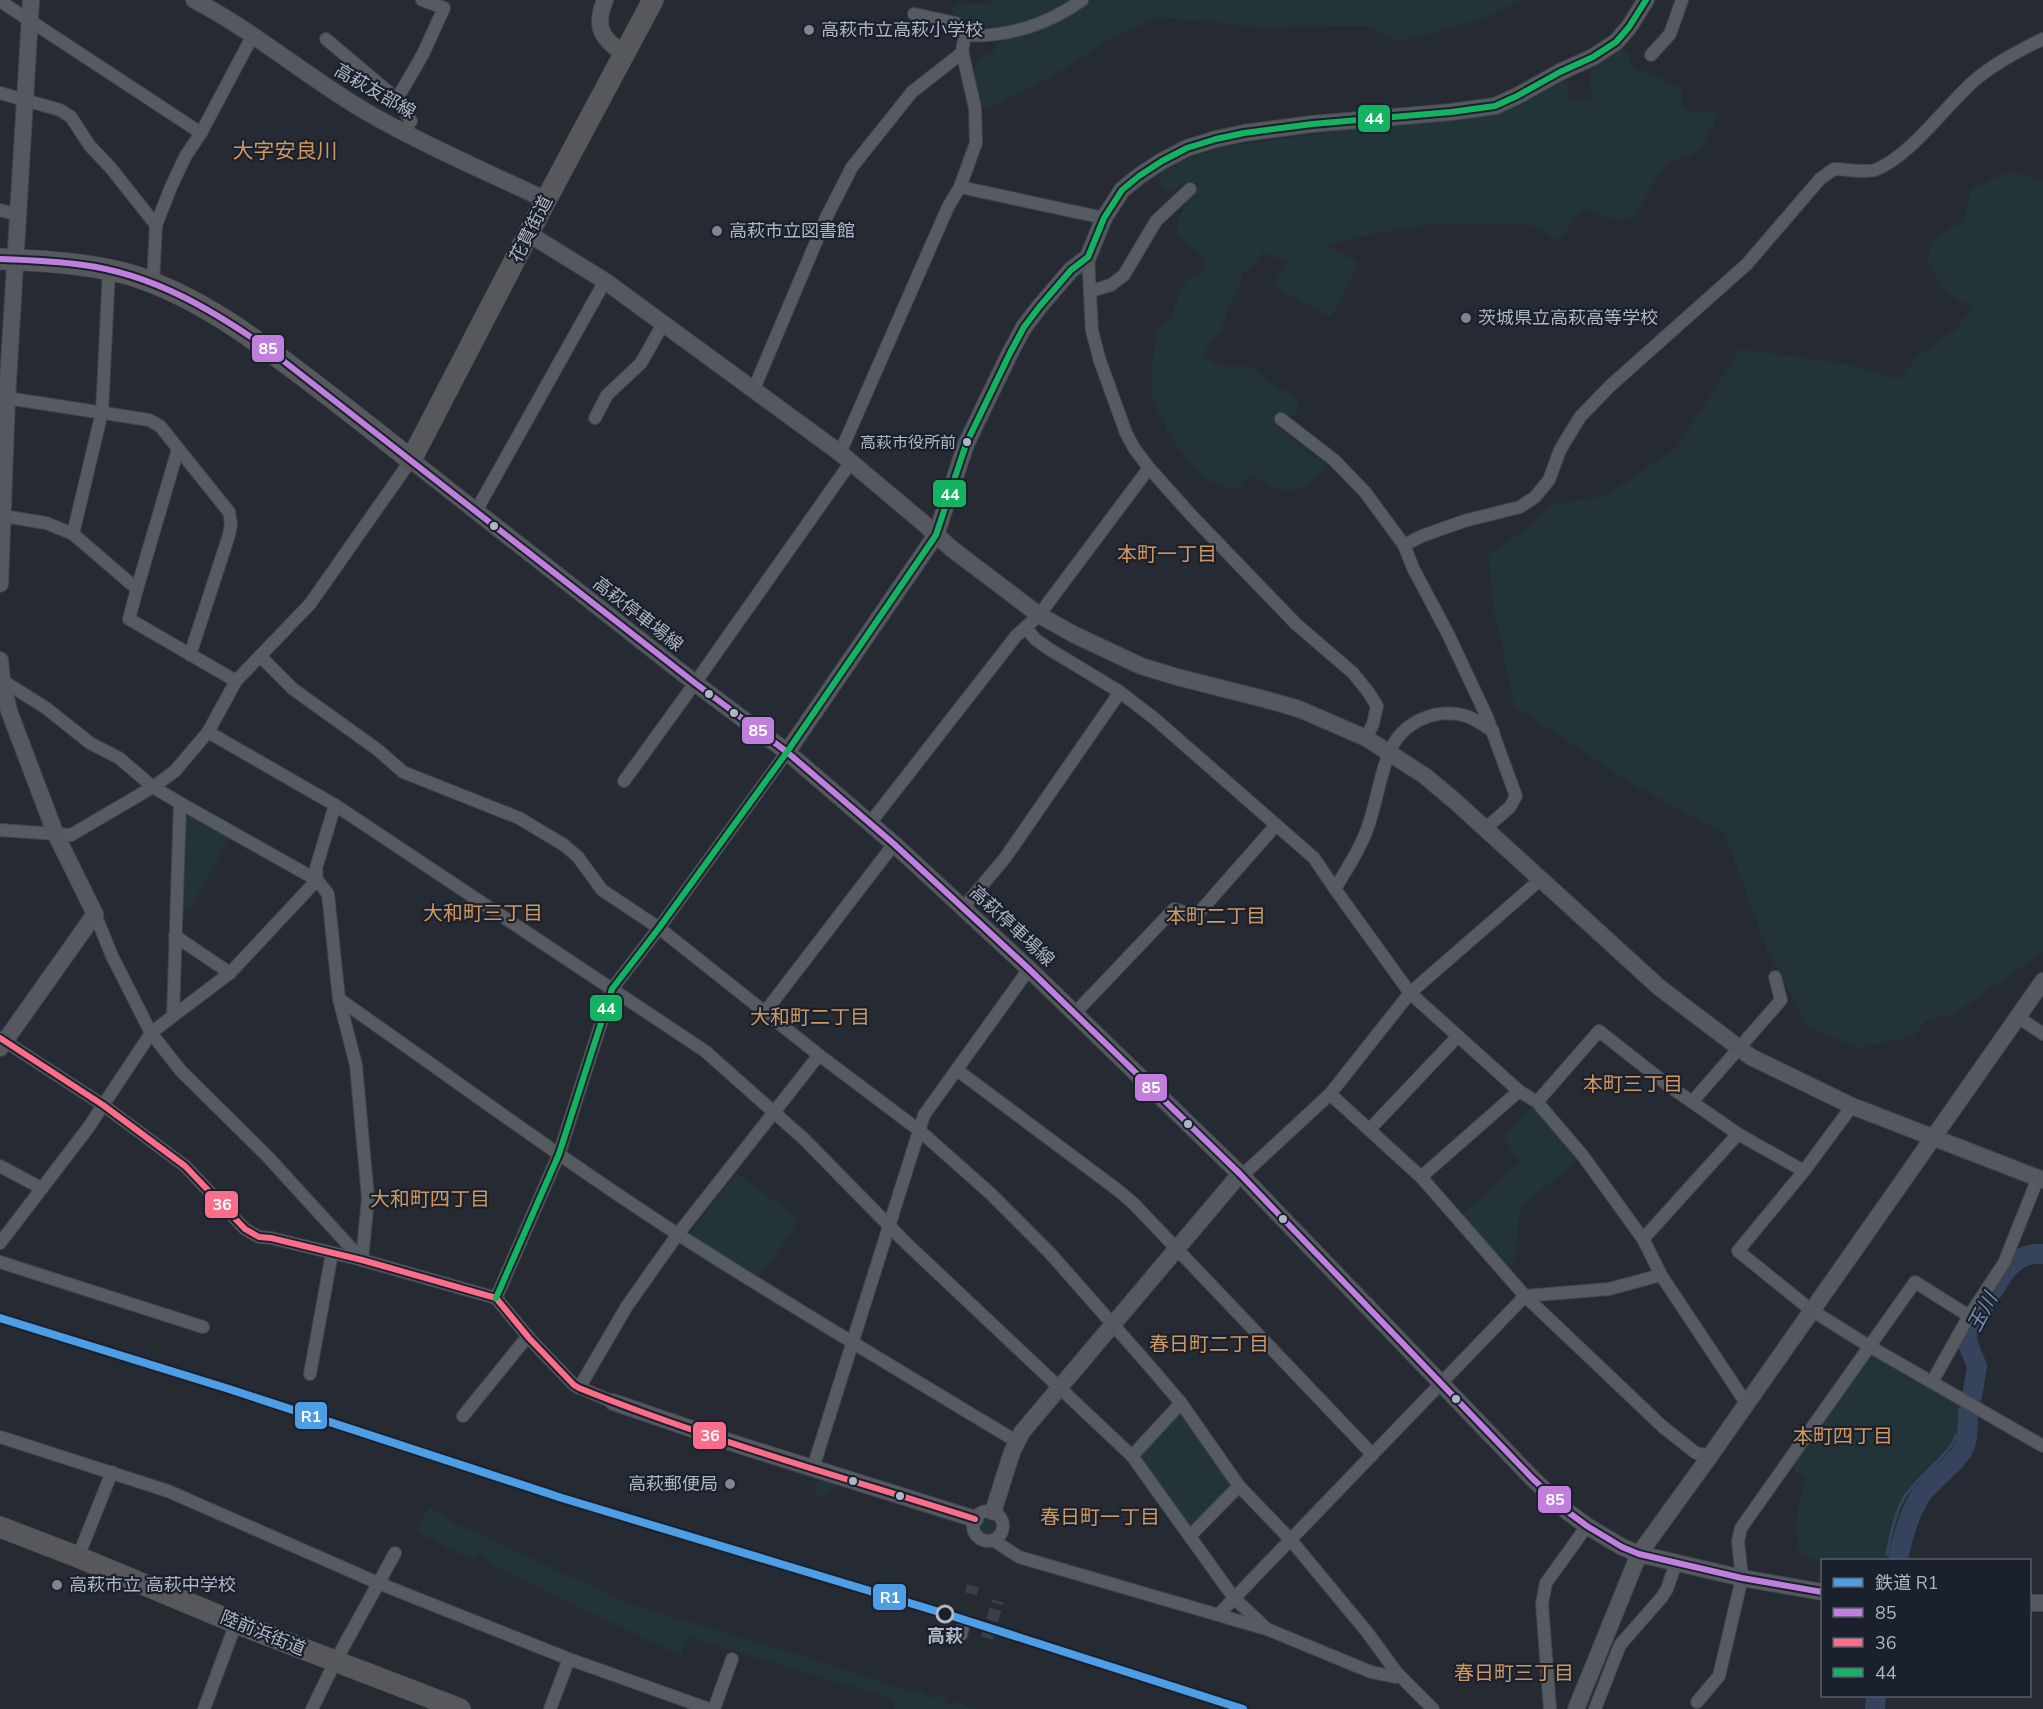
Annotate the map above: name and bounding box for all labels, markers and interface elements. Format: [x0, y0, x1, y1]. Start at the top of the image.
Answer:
place label: 高萩市立高萩小学校 [821, 18, 983, 42]
marker: 高萩市立高萩小学校 [802, 23, 816, 37]
street label: 高萩友部線 [330, 58, 420, 124]
line badge: 44 [1357, 104, 1391, 133]
text: 44 [1364, 108, 1384, 130]
district label: 大字安良川 [233, 137, 338, 165]
street label: 花貫街道 [504, 191, 558, 267]
place label: 高萩市立図書館 [729, 219, 855, 243]
marker: 高萩市立図書館 [710, 224, 724, 238]
place label: 茨城県立高萩高等学校 [1478, 306, 1658, 330]
marker: 茨城県立高萩高等学校 [1459, 311, 1473, 325]
line badge: 85 [251, 334, 285, 363]
text: 85 [258, 338, 278, 360]
place label: 高萩市役所前 [860, 432, 956, 454]
marker: 高萩市役所前 [961, 436, 973, 448]
line badge: 44 [932, 479, 967, 508]
text: 44 [940, 484, 960, 506]
unlabelled marker [488, 520, 500, 532]
district label: 本町一丁目 [1117, 541, 1217, 568]
street label: 高萩停車場線 [588, 571, 688, 657]
unlabelled marker [703, 688, 715, 700]
unlabelled marker [728, 707, 740, 719]
line badge: 85 [741, 716, 775, 745]
text: 85 [748, 720, 768, 742]
street label: 高萩停車場線 [964, 880, 1060, 972]
district label: 大和町三丁目 [423, 900, 543, 927]
district label: 本町二丁目 [1166, 903, 1266, 930]
line badge: 44 [589, 994, 623, 1022]
text: 44 [596, 998, 616, 1020]
district label: 大和町二丁目 [750, 1004, 870, 1031]
district label: 本町三丁目 [1583, 1071, 1683, 1098]
line badge: 85 [1134, 1073, 1168, 1102]
text: 85 [1141, 1077, 1161, 1099]
unlabelled marker [1182, 1118, 1194, 1130]
district label: 大和町四丁目 [370, 1186, 490, 1213]
line badge: 36 [204, 1190, 239, 1219]
text: 36 [212, 1194, 232, 1216]
unlabelled marker [1277, 1213, 1289, 1225]
water label: 玉川 [1961, 1286, 2005, 1336]
district label: 春日町二丁目 [1149, 1331, 1269, 1358]
unlabelled marker [1450, 1393, 1462, 1405]
line badge: R1 [294, 1401, 328, 1430]
text: R1 [301, 1406, 321, 1428]
line badge: 36 [692, 1421, 727, 1450]
district label: 本町四丁目 [1793, 1423, 1893, 1450]
text: 36 [700, 1425, 720, 1447]
place label: 高萩郵便局 [628, 1472, 718, 1496]
unlabelled marker [847, 1475, 859, 1487]
marker: 高萩郵便局 [723, 1477, 737, 1491]
line badge: 85 [1537, 1485, 1572, 1514]
text: 85 [1545, 1489, 1565, 1511]
unlabelled marker [894, 1490, 906, 1502]
district label: 春日町一丁目 [1040, 1504, 1160, 1531]
legend [1821, 1559, 2031, 1697]
text: 鉄道 R1 [1875, 1571, 1938, 1595]
place label: 高萩市立 高萩中学校 [69, 1573, 236, 1597]
marker: 高萩市立 高萩中学校 [50, 1578, 64, 1592]
line badge: R1 [872, 1583, 907, 1611]
text: R1 [880, 1587, 900, 1609]
text: 85 [1875, 1601, 1897, 1625]
street label: 陸前浜街道 [217, 1605, 309, 1661]
marker: 高萩 [936, 1605, 954, 1623]
place label: 高萩 [927, 1624, 963, 1648]
text: 36 [1875, 1631, 1897, 1655]
district label: 春日町三丁目 [1454, 1660, 1574, 1687]
text: 44 [1875, 1661, 1897, 1685]

